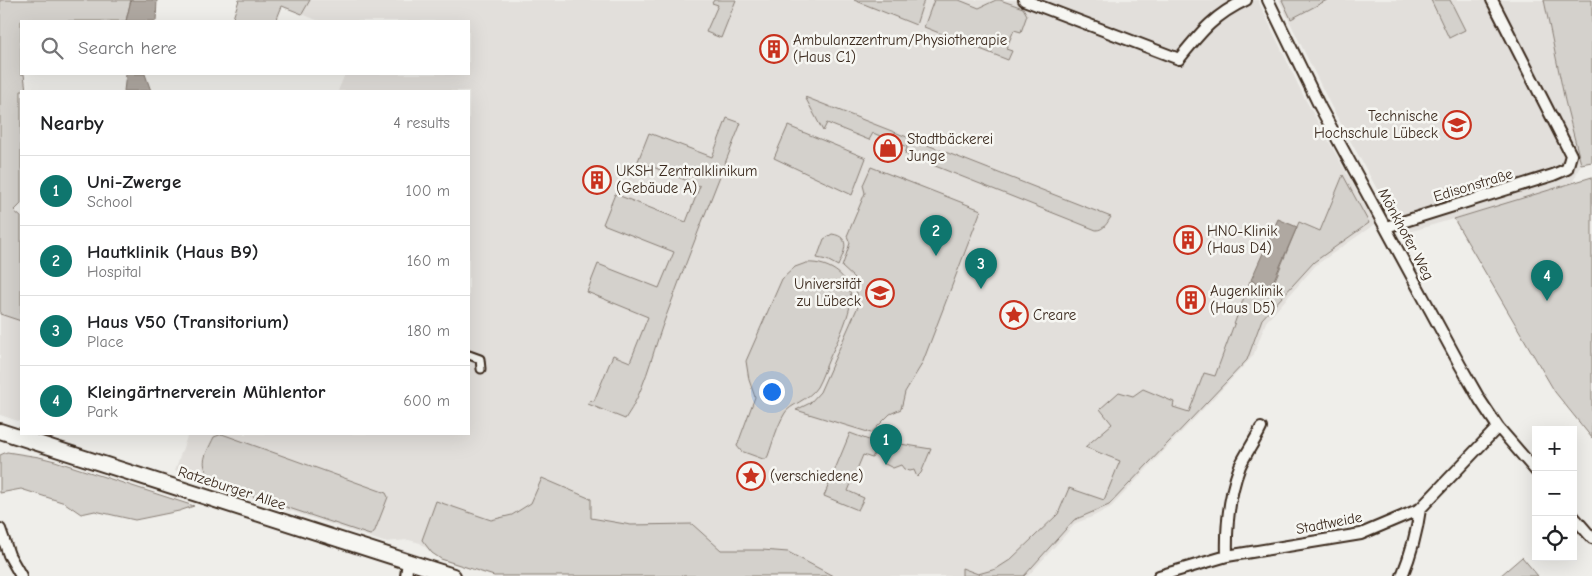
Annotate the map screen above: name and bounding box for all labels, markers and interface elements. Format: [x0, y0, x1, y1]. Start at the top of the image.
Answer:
search box [20, 20, 470, 75]
place label: Ambulanzzentrum/Physiotherapie (Haus C1) [793, 31, 1008, 66]
icon: search [38, 34, 66, 62]
building icon: Ambulanzzentrum/Physiotherapie (Haus C1) [759, 34, 789, 64]
text: Search here [78, 37, 177, 59]
place label: Technische Hochschule Lübeck [1314, 107, 1439, 142]
school or university icon: Technische Hochschule Lübeck [1442, 110, 1472, 140]
text: Nearby [40, 111, 104, 135]
text: 4 results [393, 114, 450, 132]
place label: Stadtbäckerei Junge [907, 130, 993, 165]
shop icon: Stadtbäckerei Junge [873, 133, 903, 163]
place label: UKSH Zentralklinikum (Gebäude A) [616, 162, 757, 197]
street label: Edisonstraße [1431, 164, 1515, 206]
building icon: UKSH Zentralklinikum (Gebäude A) [582, 165, 612, 195]
text: Uni-Zwerge [87, 171, 181, 193]
text: 1 [53, 182, 59, 200]
text: 100 m [406, 182, 450, 200]
street label: Mönkhofer Weg [1374, 185, 1438, 283]
text: School [87, 193, 133, 211]
pin: 2 [920, 215, 952, 256]
place label: HNO-Klinik (Haus D4) [1207, 222, 1278, 257]
building icon: HNO-Klinik (Haus D4) [1173, 225, 1203, 255]
text: Hautklinik (Haus B9) [87, 241, 259, 263]
pin: 3 [965, 248, 997, 289]
text: 2 [52, 252, 60, 270]
text: 160 m [407, 252, 450, 270]
pin: 4 [1531, 260, 1563, 301]
text: Hospital [87, 263, 142, 281]
place label: Universität zu Lübeck [794, 275, 862, 310]
school or university icon: Universität zu Lübeck [865, 278, 895, 308]
place label: Augenklinik (Haus D5) [1210, 282, 1284, 317]
building icon: Augenklinik (Haus D5) [1176, 285, 1206, 315]
place icon: Creare [999, 300, 1029, 330]
place label: Creare [1033, 306, 1077, 324]
text: Haus V50 (Transitorium) [87, 311, 289, 333]
text: 3 [52, 322, 60, 340]
text: 180 m [407, 322, 450, 340]
text: Place [87, 333, 123, 351]
your location [759, 379, 785, 405]
text: Kleingärtnerverein Mühlentor [87, 381, 325, 403]
text: 4 [52, 392, 60, 410]
text: 600 m [403, 392, 450, 410]
text: Park [87, 403, 118, 421]
pin: 1 [870, 424, 902, 465]
map controls [1532, 426, 1577, 561]
button: + [1532, 426, 1577, 471]
place icon: (verschiedene) [736, 461, 766, 491]
street label: Ratzeburger Allee [176, 462, 289, 514]
place label: (verschiedene) [770, 467, 863, 485]
button: − [1532, 471, 1577, 516]
street label: Stadtweide [1294, 508, 1364, 538]
button: locate [1532, 516, 1577, 561]

